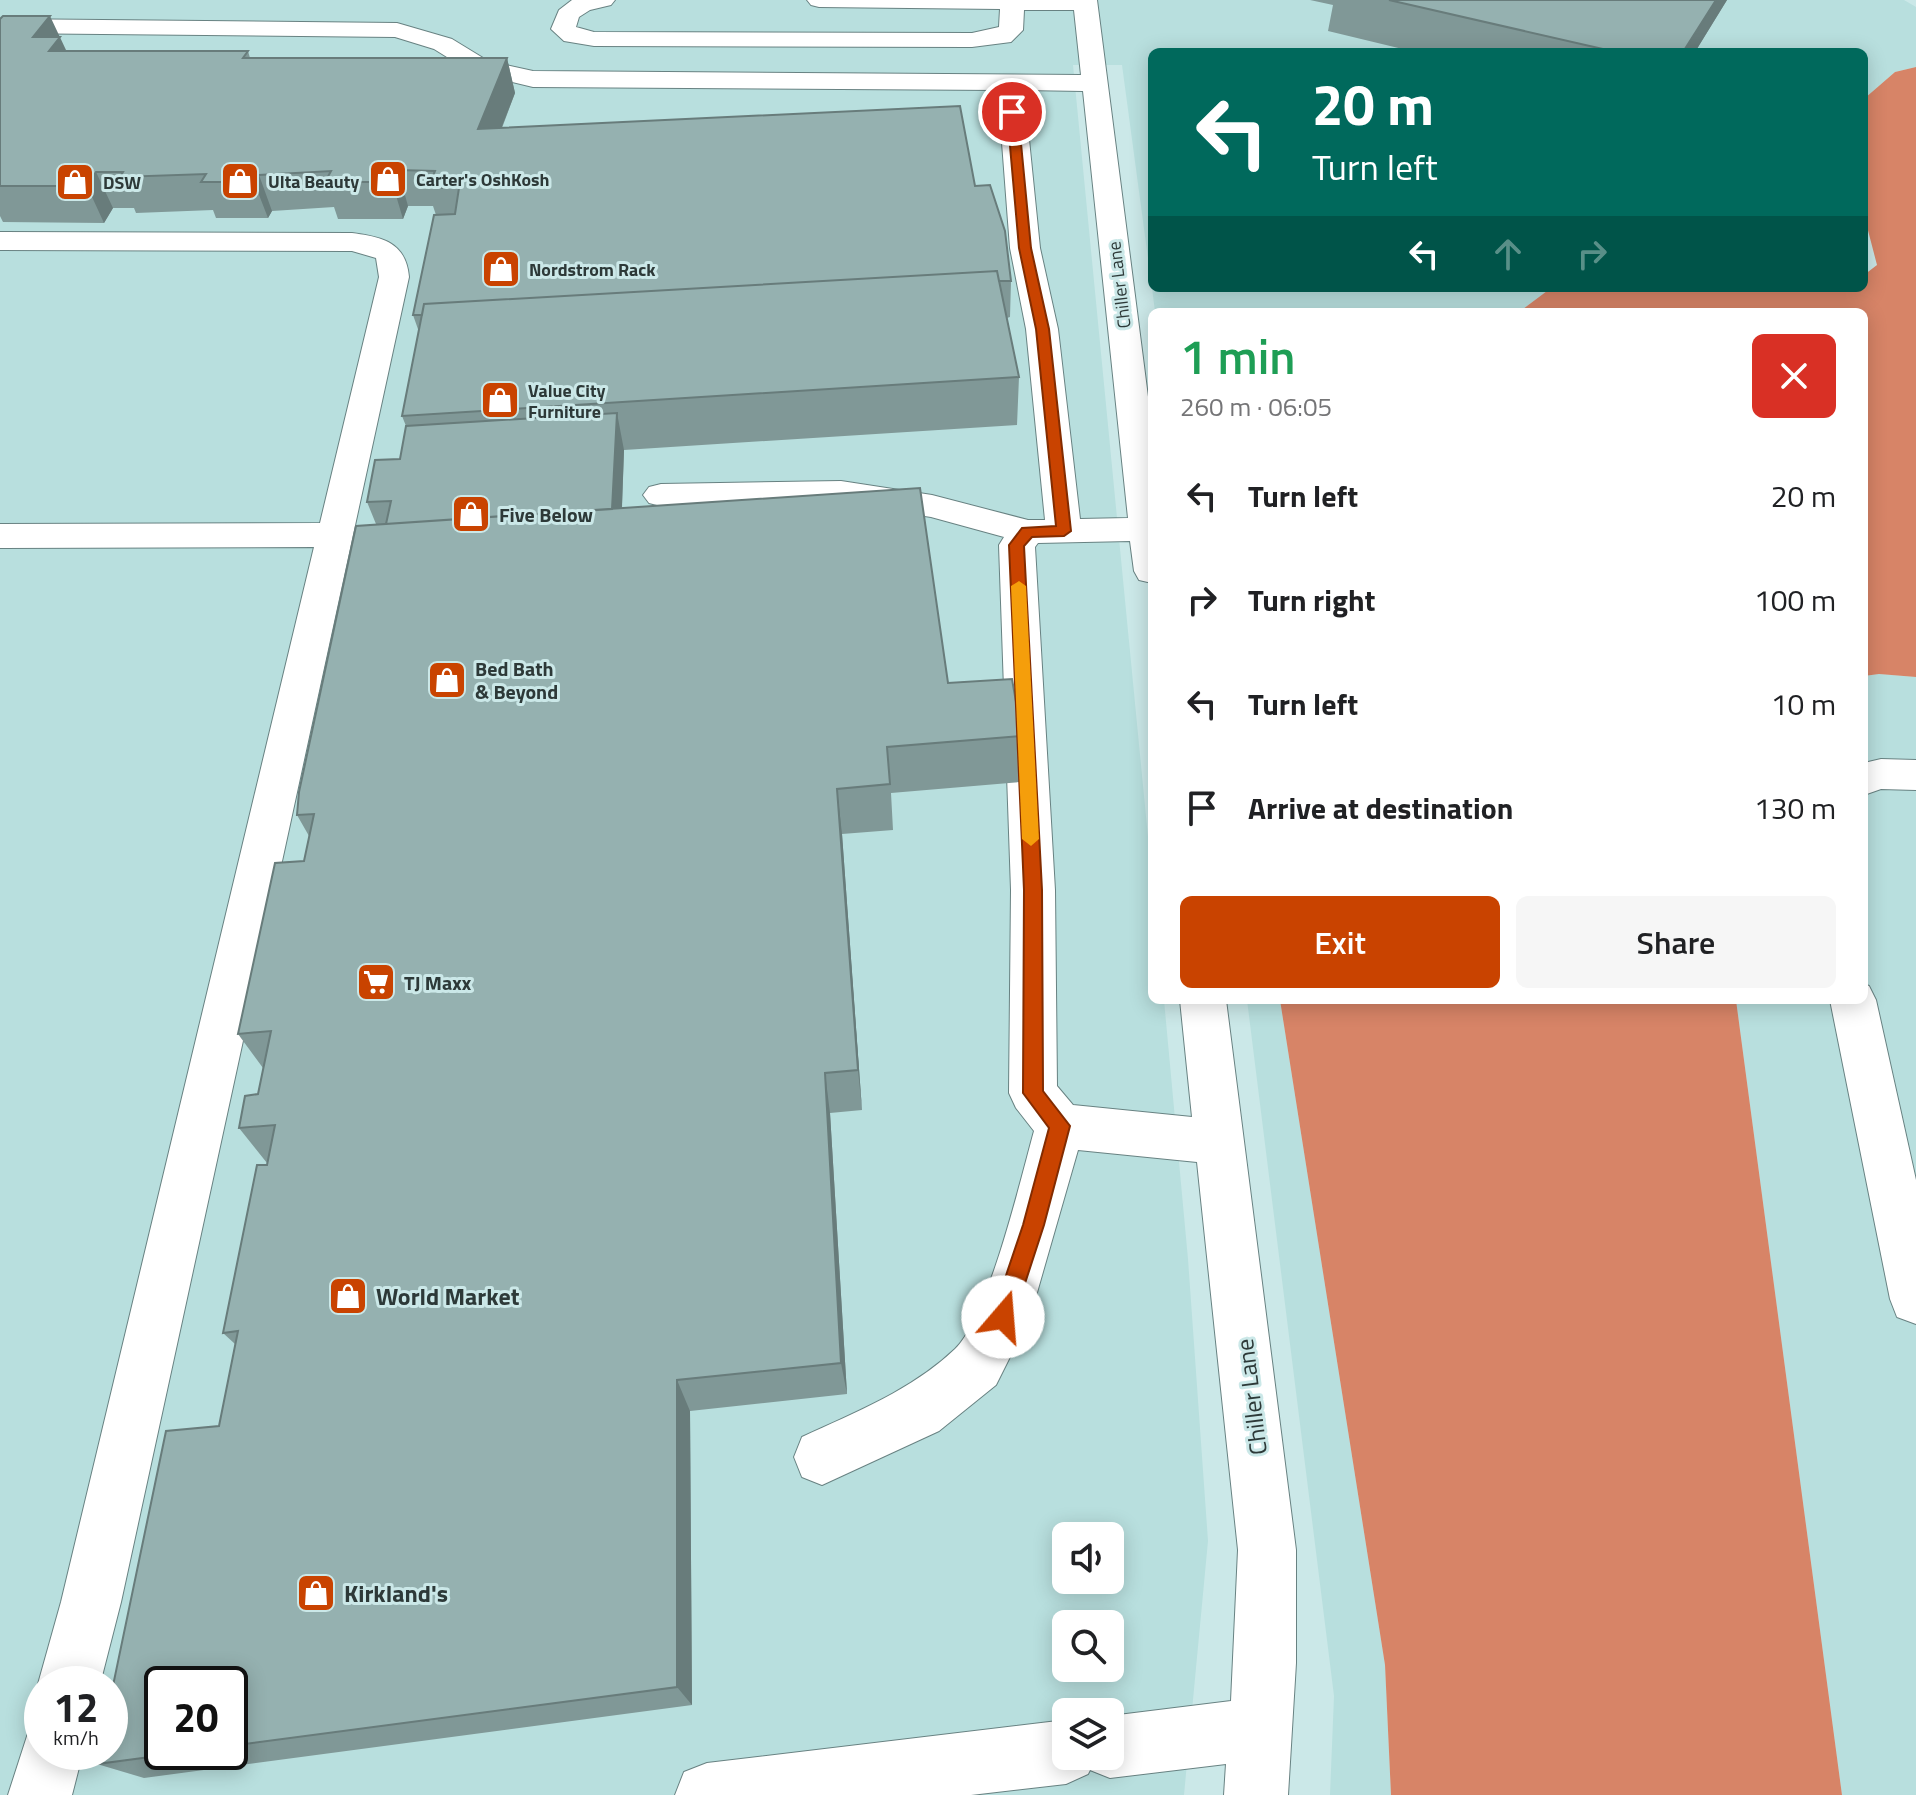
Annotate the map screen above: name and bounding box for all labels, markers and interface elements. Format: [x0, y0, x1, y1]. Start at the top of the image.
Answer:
text: 20 m [1312, 62, 1434, 147]
pin [978, 78, 1046, 146]
icon: left [1180, 80, 1284, 184]
icon: arrive [990, 90, 1034, 134]
text: Turn left [1312, 139, 1438, 194]
shop icon: Carter's OshKosh [367, 158, 409, 200]
shop icon: Ulta Beauty [219, 160, 261, 202]
shop icon: DSW [54, 161, 96, 203]
place label: Carter's OshKosh [416, 166, 549, 193]
place label: Ulta Beauty [268, 168, 359, 195]
place label: DSW [103, 169, 141, 196]
icon: left [1402, 232, 1446, 276]
icon: ahead [1486, 232, 1530, 276]
icon: right [1570, 232, 1614, 276]
street label: Chiller Lane [1100, 240, 1138, 330]
shop icon: Nordstrom Rack [480, 248, 522, 290]
place label: Nordstrom Rack [529, 256, 656, 283]
text: 1 min [1180, 320, 1295, 393]
button: close [1752, 334, 1836, 418]
place label: Value City Furniture [528, 377, 606, 425]
shop icon: Value City Furniture [479, 379, 521, 421]
text: 260 m · 06:05 [1180, 387, 1332, 426]
text: Turn left [1248, 473, 1358, 519]
text: 20 m [1771, 473, 1836, 519]
icon: left [1180, 474, 1224, 518]
shop icon: Five Below [450, 493, 492, 535]
place label: Five Below [499, 499, 593, 530]
text: Turn right [1248, 577, 1376, 623]
text: 100 m [1754, 577, 1836, 623]
icon: right [1180, 578, 1224, 622]
place label: Bed Bath & Beyond [475, 653, 558, 707]
shop icon: Bed Bath & Beyond [426, 659, 468, 701]
text: Turn left [1248, 681, 1358, 727]
text: 10 m [1771, 681, 1836, 727]
icon: left [1180, 682, 1224, 726]
text: Arrive at destination [1248, 785, 1513, 831]
text: 130 m [1754, 785, 1836, 831]
icon: arrive [1180, 786, 1224, 830]
button: Exit [1180, 896, 1500, 988]
button: Share [1516, 896, 1836, 988]
supermarket icon: TJ Maxx [355, 961, 397, 1003]
place label: TJ Maxx [404, 967, 472, 998]
shop icon: World Market [327, 1275, 369, 1317]
position arrow [961, 1275, 1045, 1359]
place label: World Market [376, 1278, 520, 1314]
street label: Chiller Lane [1226, 1337, 1276, 1457]
map controls [1052, 1522, 1124, 1770]
button: sound [1052, 1522, 1124, 1594]
shop icon: Kirkland's [295, 1572, 337, 1614]
place label: Kirkland's [344, 1575, 448, 1611]
button: search [1052, 1610, 1124, 1682]
speed limit sign: 20 [144, 1666, 248, 1770]
text: 12 [54, 1677, 98, 1738]
button: layers [1052, 1698, 1124, 1770]
text: km/h [53, 1722, 99, 1753]

